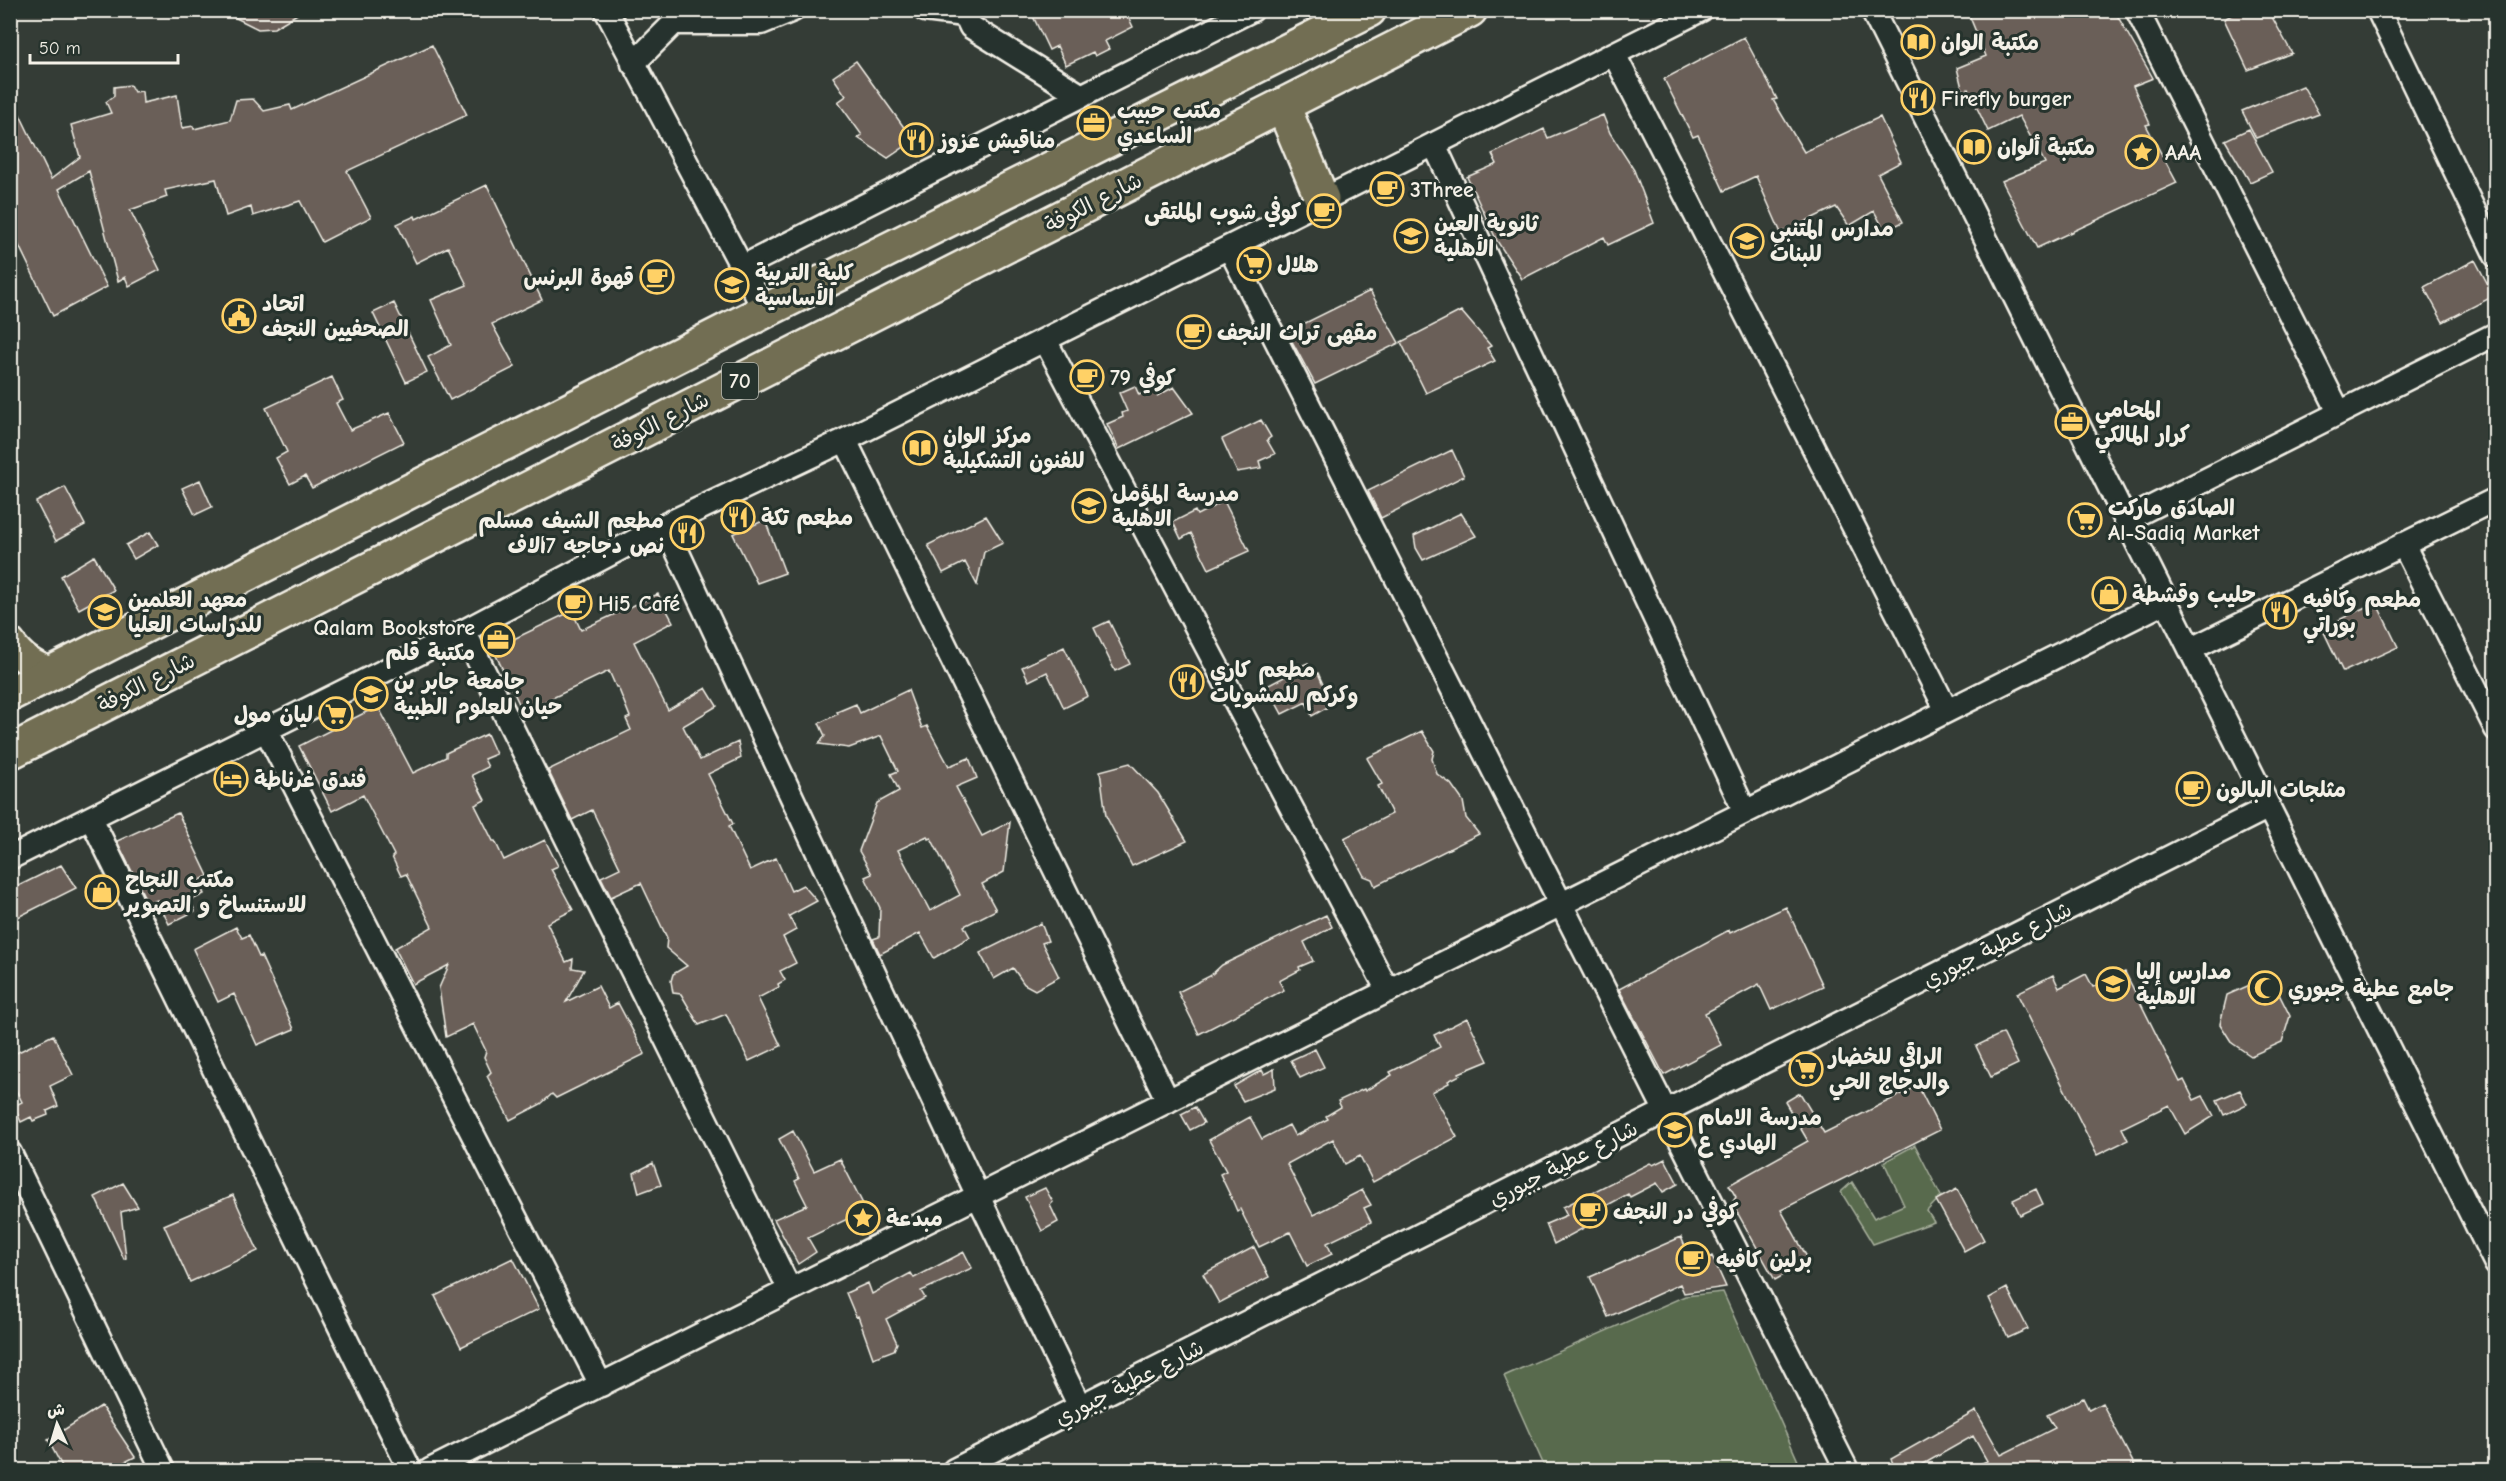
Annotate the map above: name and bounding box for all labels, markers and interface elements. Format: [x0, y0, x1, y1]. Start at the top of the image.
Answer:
library icon: مكتبة الوان [1900, 24, 1936, 60]
scale bar [30, 27, 178, 65]
place label: مكتبة الوان [1941, 30, 2039, 56]
text: 50 m [39, 38, 81, 59]
restaurant icon: Firefly burger [1900, 80, 1936, 116]
place label: Firefly burger [1941, 86, 2071, 112]
place label: مكتب حبيب الساعدي [1117, 98, 1221, 152]
office icon: مكتب حبيب الساعدي [1076, 105, 1112, 141]
restaurant icon: مناقيش عزوز [898, 122, 934, 158]
place label: مناقيش عزوز [937, 128, 1055, 154]
library icon: مكتبة ألوان [1956, 129, 1992, 165]
place label: مكتبة ألوان [1997, 134, 2095, 161]
place icon: AAA [2124, 134, 2160, 170]
place label: AAA [2165, 140, 2201, 166]
street label: شارع الكوفة [1041, 167, 1147, 240]
cafe icon: 3Three [1369, 171, 1405, 207]
place label: 3Three [1410, 177, 1474, 203]
cafe icon: كوفي شوب الملتقى [1306, 193, 1342, 229]
place label: كوفي شوب الملتقى [1144, 196, 1301, 228]
place label: ثانوية العين الأهلية [1434, 211, 1539, 262]
place label: مدارس المتنبي للبنات [1770, 216, 1894, 267]
school or university icon: ثانوية العين الأهلية [1393, 218, 1429, 254]
school or university icon: مدارس المتنبي للبنات [1729, 223, 1765, 259]
supermarket icon: هلال [1236, 246, 1272, 282]
place label: هلال [1277, 252, 1319, 278]
cafe icon: قهوة البرنس [639, 259, 675, 295]
place label: كلية التربية الأساسية [755, 260, 854, 311]
place label: قهوة البرنس [523, 265, 634, 292]
school or university icon: كلية التربية الأساسية [714, 267, 750, 303]
place label: اتحاد الصحفيين النجف [262, 291, 409, 342]
public building icon: اتحاد الصحفيين النجف [221, 298, 257, 334]
cafe icon: مقهى تراث النجف [1176, 314, 1212, 350]
place label: مقهى تراث النجف [1217, 320, 1377, 347]
cafe icon: كوفي 79 [1069, 359, 1105, 395]
place label: كوفي 79 [1110, 362, 1176, 394]
road number: 70 [722, 363, 758, 399]
street label: شارع الكوفة [608, 386, 714, 459]
place label: المحامي كرار المالكي [2095, 397, 2190, 454]
office icon: المحامي كرار المالكي [2054, 404, 2090, 440]
place label: مركز الوان للفنون التشكيلية [943, 423, 1085, 475]
library icon: مركز الوان للفنون التشكيلية [902, 430, 938, 466]
place label: مدرسة المؤمل الاهلية [1112, 481, 1239, 532]
school or university icon: مدرسة المؤمل الاهلية [1071, 488, 1107, 524]
place label: الصادق ماركت Al-Sadiq Market [2108, 495, 2260, 546]
restaurant icon: مطعم تكة [720, 499, 756, 535]
supermarket icon: الصادق ماركت Al-Sadiq Market [2067, 502, 2103, 538]
place label: مطعم تكة [761, 505, 853, 534]
place label: مطعم الشيف مسلم نص دجاجه 7الاف [479, 508, 664, 559]
restaurant icon: مطعم الشيف مسلم نص دجاجه 7الاف [669, 515, 705, 551]
shop icon: حليب وقشطة [2091, 576, 2127, 612]
place label: حليب وقشطة [2132, 582, 2256, 608]
cafe icon: Hi5 Café [557, 585, 593, 621]
place label: معهد العلمين للدراسات العليا [128, 587, 262, 638]
place label: مطعم وكافيه بوراتي [2303, 587, 2421, 644]
place label: Hi5 Café [598, 591, 680, 617]
school or university icon: معهد العلمين للدراسات العليا [87, 594, 123, 630]
restaurant icon: مطعم وكافيه بوراتي [2262, 594, 2298, 630]
place label: Qalam Bookstore مكتبة قلم [313, 615, 475, 669]
office icon: Qalam Bookstore مكتبة قلم [480, 622, 516, 658]
street label: شارع الكوفة [94, 647, 200, 720]
place label: مطعم كاري وكركم للمشويات [1210, 657, 1358, 711]
restaurant icon: مطعم كاري وكركم للمشويات [1169, 664, 1205, 700]
place label: جامعة جابر بن حيان للعلوم الطبية [394, 669, 562, 724]
school or university icon: جامعة جابر بن حيان للعلوم الطبية [353, 676, 389, 712]
supermarket icon: ليان مول [318, 696, 354, 732]
place label: ليان مول [234, 702, 313, 728]
hotel icon: فندق غرناطة [213, 761, 249, 797]
place label: فندق غرناطة [254, 767, 367, 793]
cafe icon: مثلجات البالون [2175, 771, 2211, 807]
place label: مثلجات البالون [2216, 777, 2346, 804]
place label: مكتب النجاح للاستنساخ و التصوير [123, 867, 306, 919]
shop icon: مكتب النجاح للاستنساخ و التصوير [84, 874, 120, 910]
street label: شارع عطية جبوري [1919, 896, 2078, 996]
place label: مدارس إليا الاهلية [2136, 959, 2232, 1010]
school or university icon: مدارس إليا الاهلية [2095, 966, 2131, 1002]
mosque icon: جامع عطية جبوري [2247, 970, 2283, 1006]
place label: جامع عطية جبوري [2288, 976, 2454, 1005]
place label: الراقي للخضار والدجاج الحي [1827, 1041, 1950, 1101]
supermarket icon: الراقي للخضار والدجاج الحي [1788, 1051, 1824, 1087]
place label: مدرسة الامام الهادي ع [1698, 1105, 1822, 1159]
school or university icon: مدرسة الامام الهادي ع [1657, 1112, 1693, 1148]
street label: شارع عطية جبوري [1485, 1115, 1644, 1215]
cafe icon: كوفي در النجف [1572, 1193, 1608, 1229]
place label: كوفي در النجف [1613, 1196, 1739, 1228]
place icon: مبدعة [845, 1200, 881, 1236]
place label: مبدعة [886, 1206, 943, 1232]
cafe icon: برلين كافيه [1675, 1241, 1711, 1277]
place label: برلين كافيه [1716, 1247, 1812, 1273]
street label: شارع عطية جبوري [1051, 1334, 1210, 1434]
north arrow [27, 1394, 87, 1454]
text: ش [47, 1400, 65, 1420]

